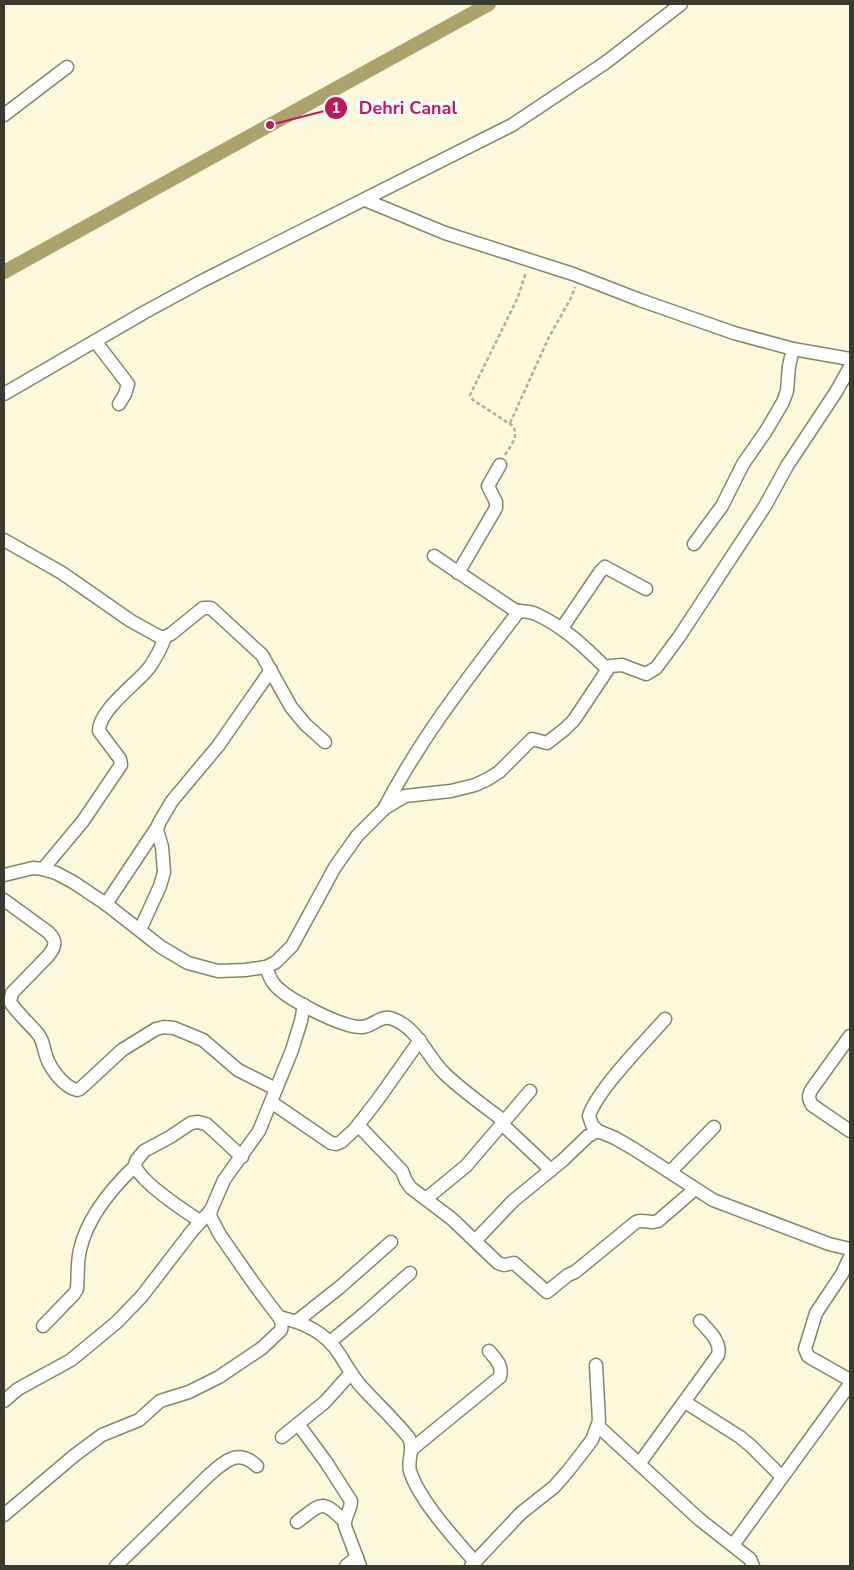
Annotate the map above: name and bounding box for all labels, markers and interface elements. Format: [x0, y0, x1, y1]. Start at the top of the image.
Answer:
callout: Dehri Canal [324, 92, 467, 125]
text: Dehri Canal [359, 96, 457, 120]
text: 1 [331, 98, 341, 118]

